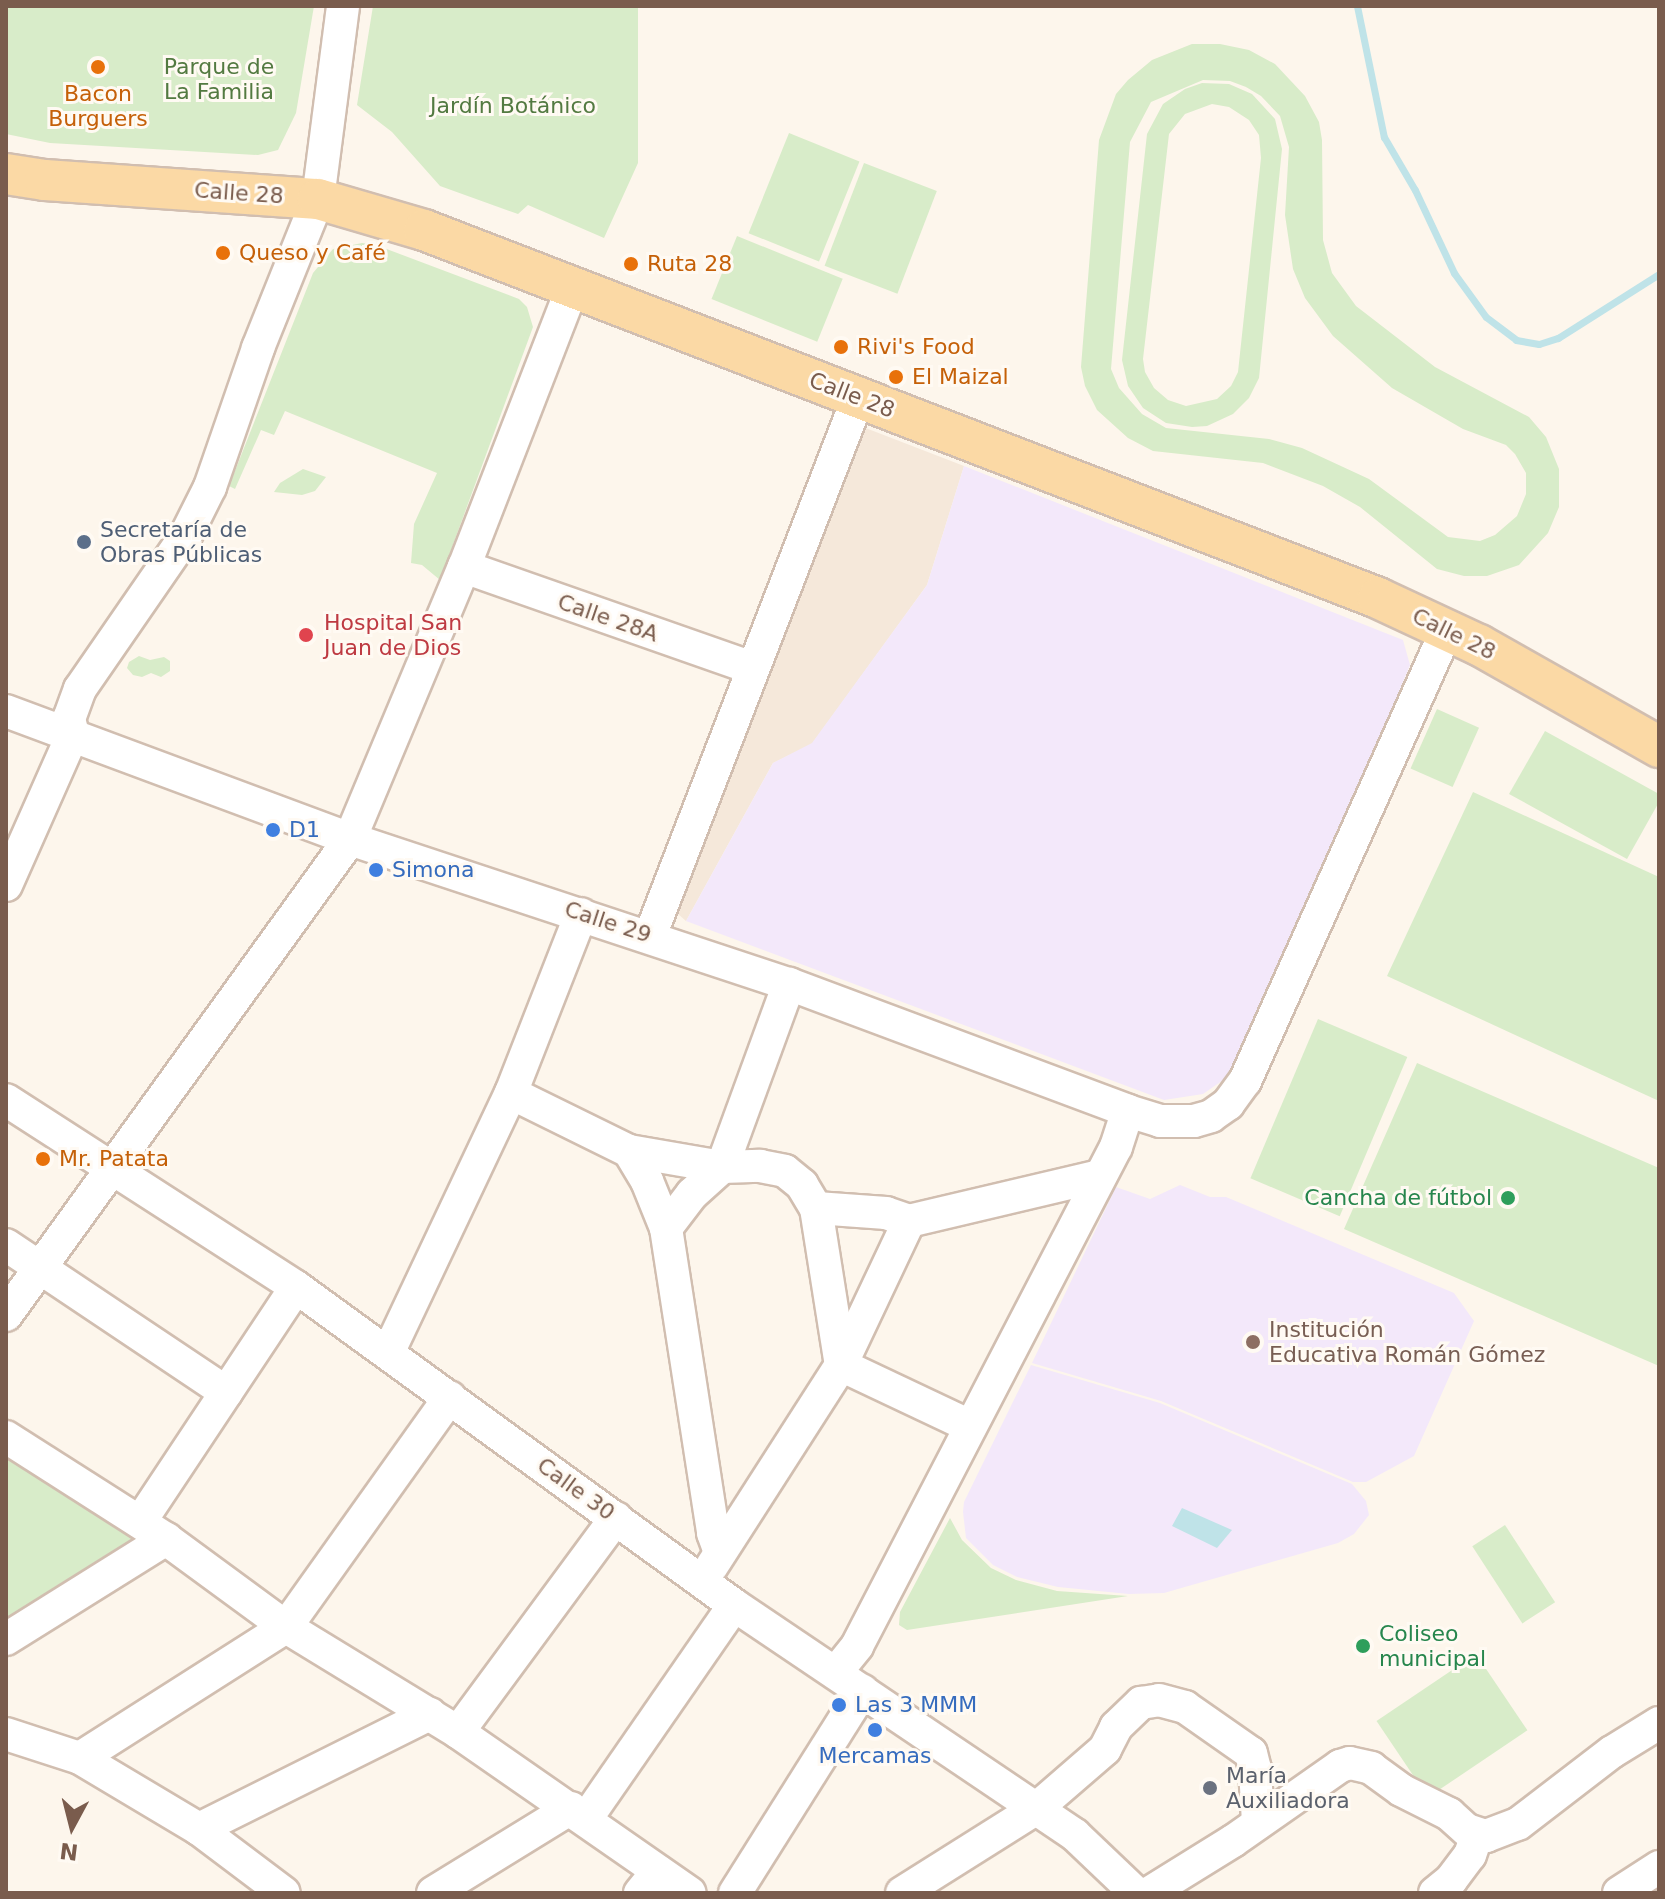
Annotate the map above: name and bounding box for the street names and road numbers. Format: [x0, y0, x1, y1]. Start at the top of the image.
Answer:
street label: Calle 28 [193, 177, 285, 209]
street label: Calle 28 [805, 367, 899, 423]
street label: Calle 28A [554, 588, 662, 648]
street label: Calle 28 [1408, 602, 1500, 666]
street label: Calle 29 [561, 896, 655, 948]
street label: Calle 30 [532, 1452, 620, 1526]

